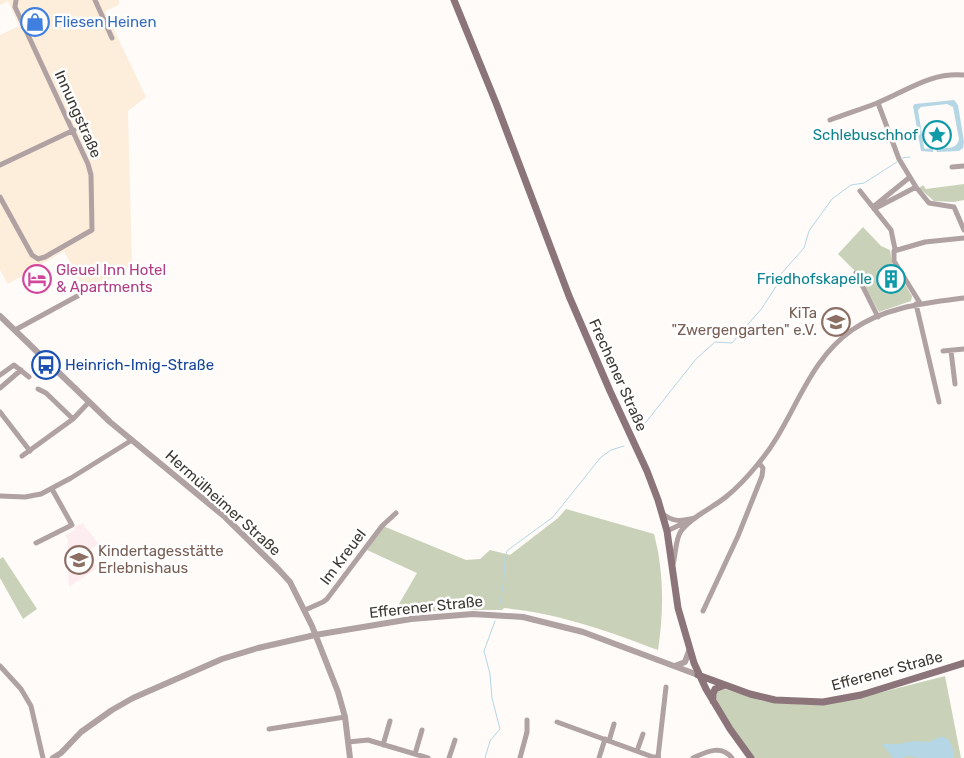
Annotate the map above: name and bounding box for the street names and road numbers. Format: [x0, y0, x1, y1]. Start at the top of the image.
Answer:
street label: Innungstraße [51, 67, 105, 161]
street label: Frechener Straße [585, 316, 651, 434]
street label: Hermülheimer Straße [162, 446, 284, 560]
street label: Im Kreuel [316, 526, 370, 588]
street label: Efferener Straße [368, 592, 484, 622]
street label: Efferener Straße [829, 648, 945, 694]

